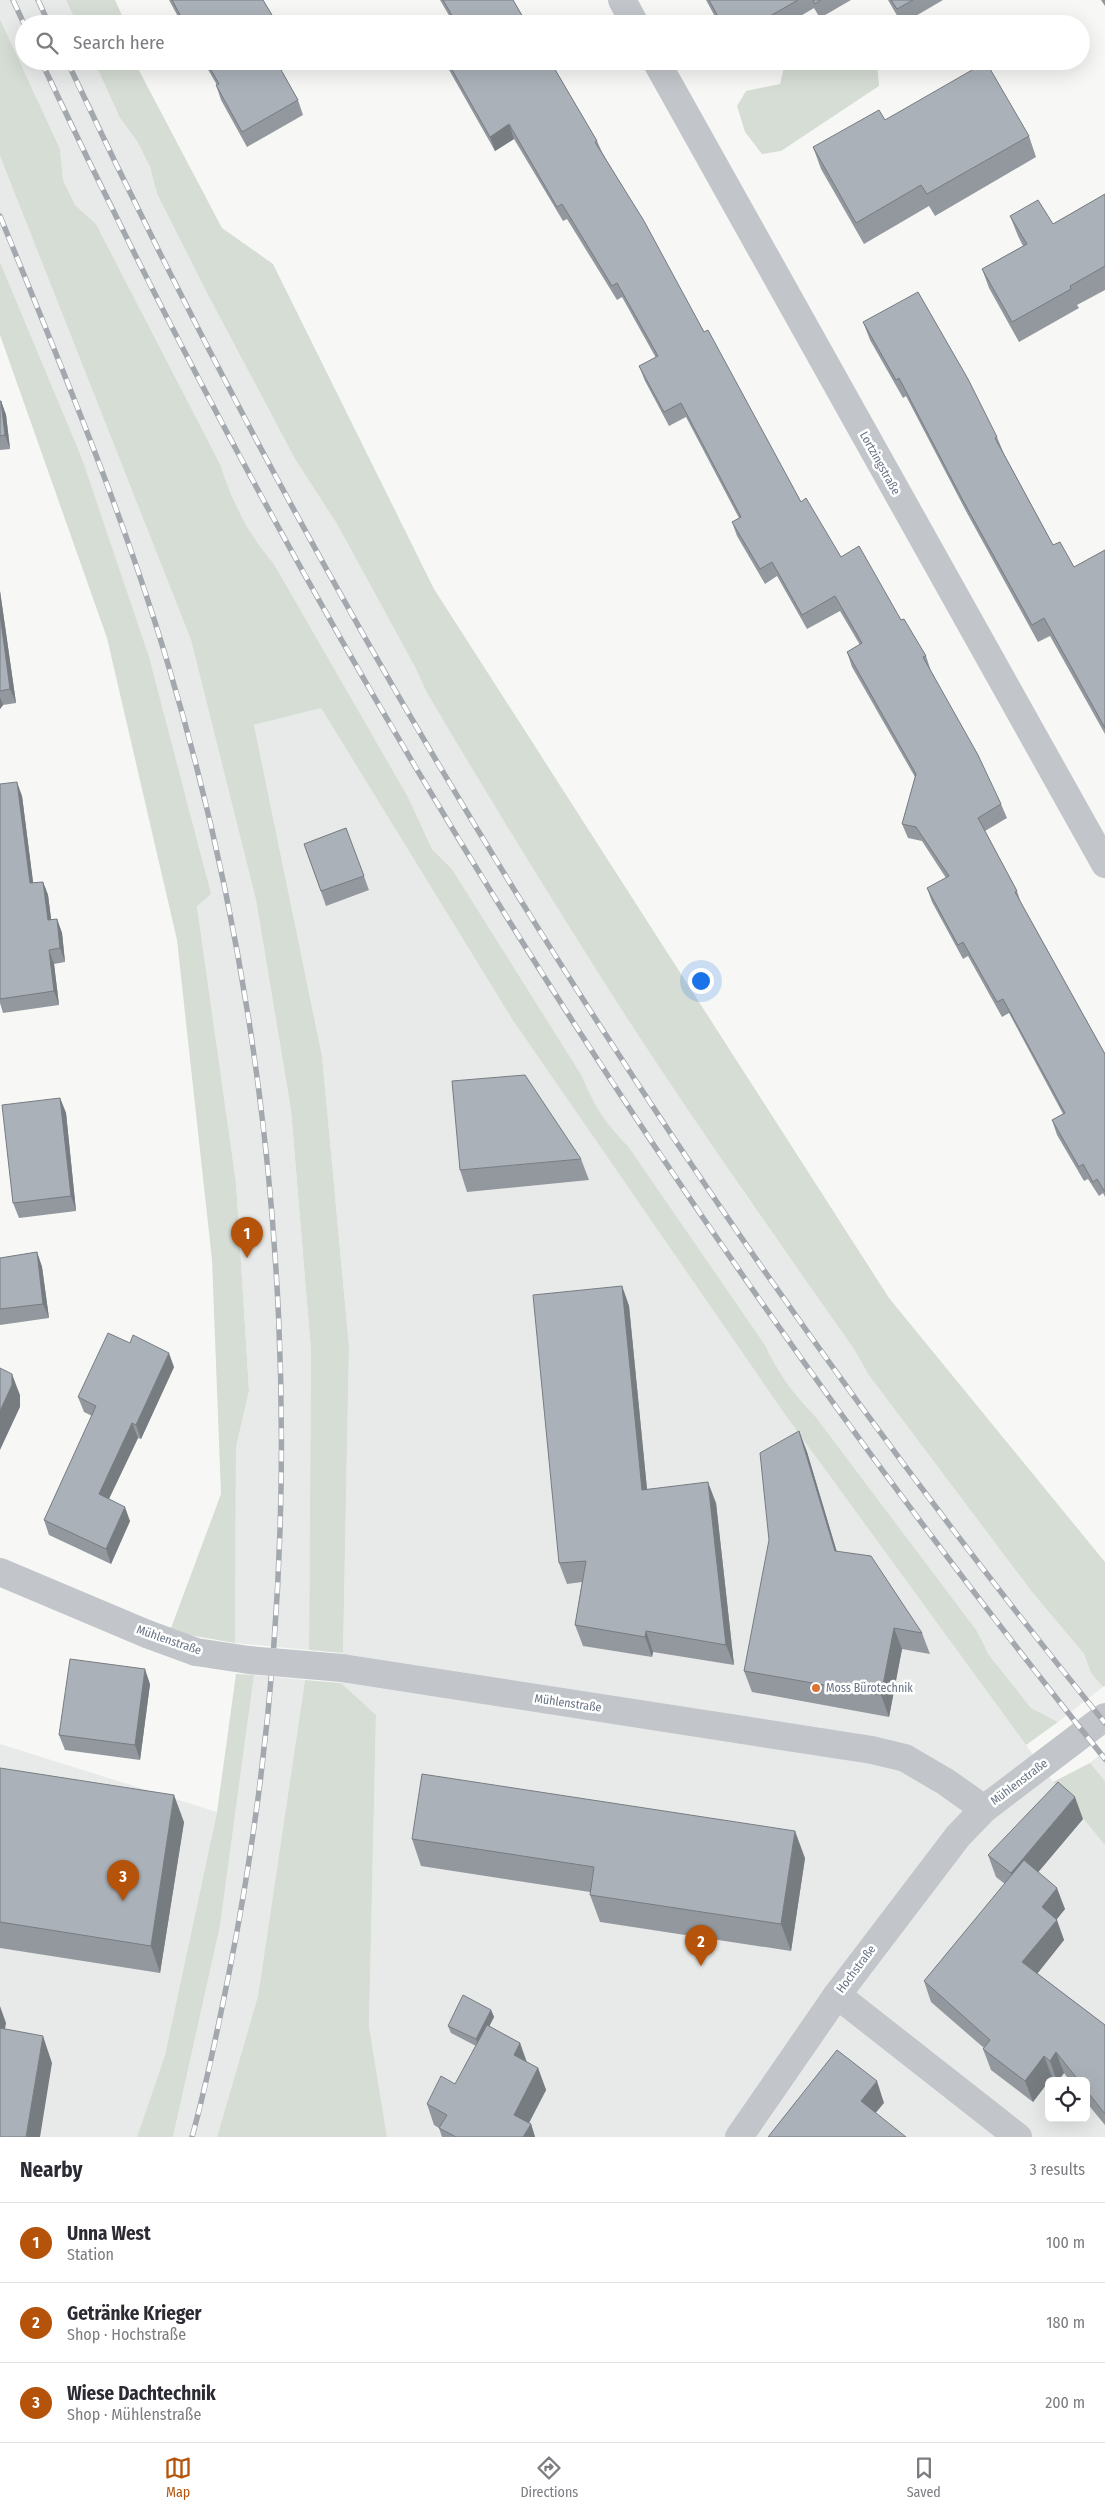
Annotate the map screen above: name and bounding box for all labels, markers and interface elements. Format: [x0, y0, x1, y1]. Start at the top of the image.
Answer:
search box [15, 15, 1090, 70]
icon: search [33, 29, 61, 57]
text: Search here [73, 31, 165, 54]
street label: Lortzingstraße [857, 429, 903, 497]
your location [688, 968, 714, 994]
pin: 1 [231, 1217, 263, 1258]
street label: Mühlenstraße [135, 1622, 203, 1658]
place label: Moss Bürotechnik [826, 1681, 913, 1695]
marker: Moss Bürotechnik [810, 1682, 822, 1694]
street label: Mühlenstraße [534, 1691, 603, 1715]
street label: Mühlenstraße [988, 1756, 1050, 1808]
pin: 3 [107, 1860, 139, 1901]
pin: 2 [685, 1925, 717, 1966]
street label: Hochstraße [834, 1942, 879, 1996]
map controls [1045, 2077, 1090, 2122]
button: locate [1045, 2077, 1090, 2122]
text: Nearby [20, 2157, 82, 2183]
text: 3 results [1029, 2160, 1085, 2179]
text: Unna West [67, 2222, 151, 2245]
text: 1 [33, 2233, 39, 2252]
text: 100 m [1046, 2233, 1085, 2252]
text: Station [67, 2245, 114, 2264]
text: Getränke Krieger [67, 2302, 202, 2325]
text: 2 [32, 2313, 40, 2332]
text: 180 m [1046, 2313, 1085, 2332]
text: Shop · Hochstraße [67, 2325, 186, 2344]
text: Wiese Dachtechnik [67, 2382, 216, 2405]
text: 3 [32, 2393, 40, 2412]
text: 200 m [1045, 2393, 1085, 2412]
text: Shop · Mühlenstraße [67, 2405, 201, 2424]
tab: Map [164, 2454, 192, 2501]
tab: Directions [520, 2454, 578, 2501]
tab: Saved [907, 2454, 941, 2501]

